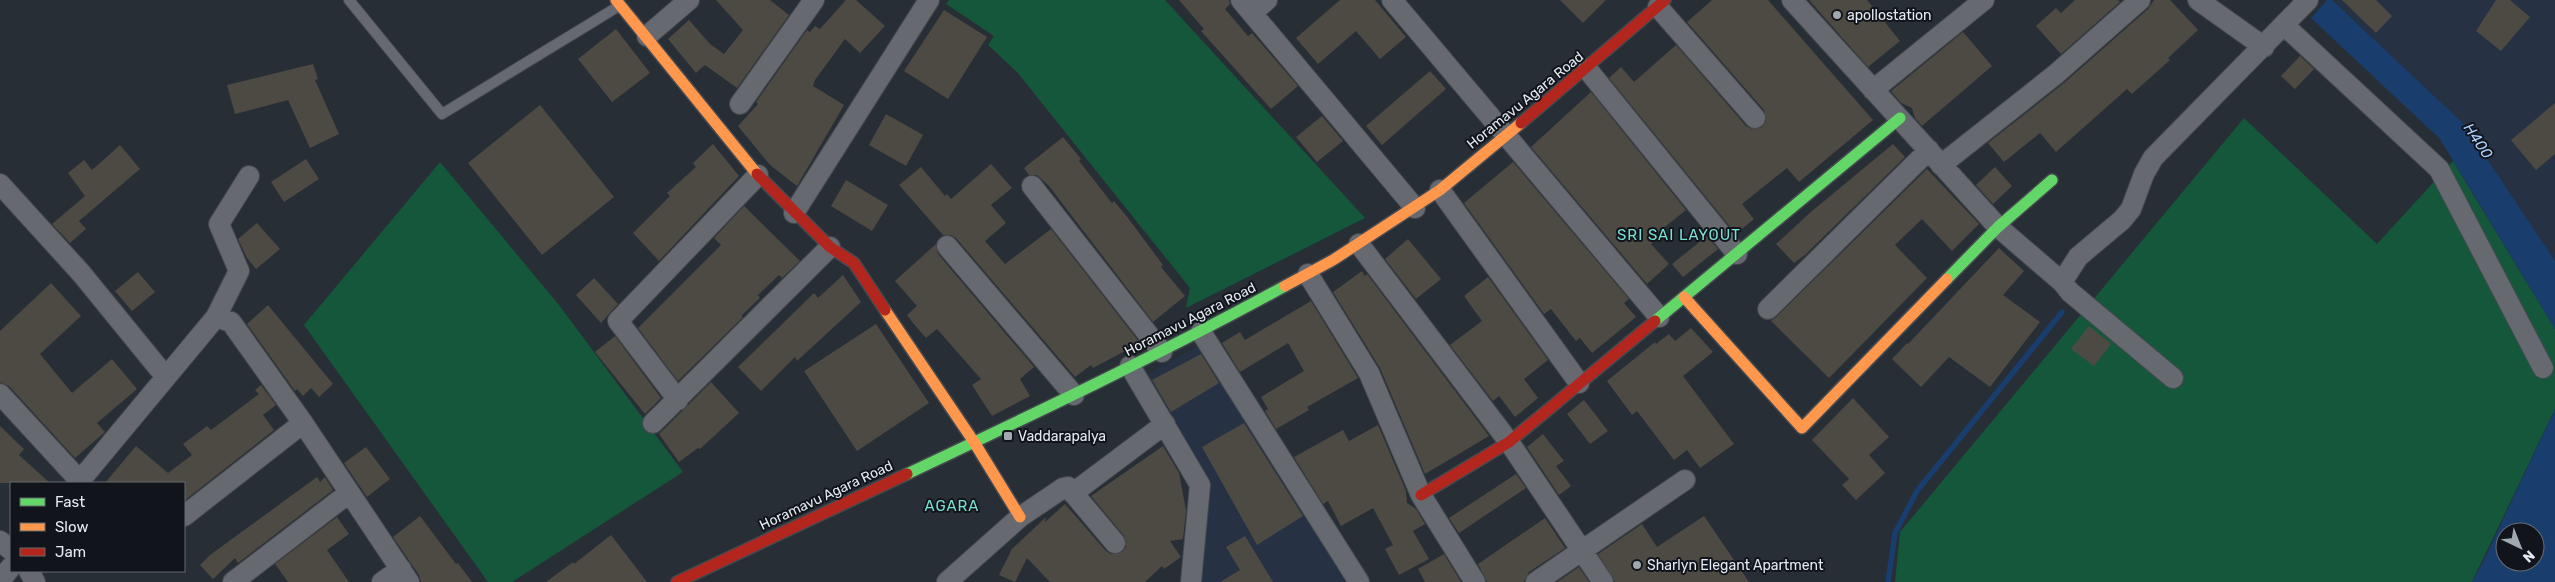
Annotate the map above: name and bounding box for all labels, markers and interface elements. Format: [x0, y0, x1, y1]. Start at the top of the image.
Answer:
place label: apollostation [1847, 7, 1932, 24]
marker: apollostation [1831, 9, 1843, 21]
street label: Horamavu Agara Road [1464, 48, 1587, 153]
water label: H400 [2460, 120, 2497, 163]
district label: SRI SAI LAYOUT [1617, 226, 1741, 244]
street label: Horamavu Agara Road [1122, 279, 1259, 360]
place label: Vaddarapalya [1018, 428, 1106, 445]
marker: Vaddarapalya [1002, 430, 1014, 442]
street label: Horamavu Agara Road [757, 457, 896, 534]
legend [10, 482, 185, 572]
text: Fast [55, 493, 85, 511]
district label: AGARA [925, 497, 979, 515]
text: Slow [55, 518, 88, 536]
north arrow [2495, 522, 2545, 572]
text: Jam [55, 543, 86, 561]
text: N [2519, 546, 2538, 566]
place label: Sharlyn Elegant Apartment [1647, 557, 1824, 574]
marker: Sharlyn Elegant Apartment [1631, 559, 1643, 571]

